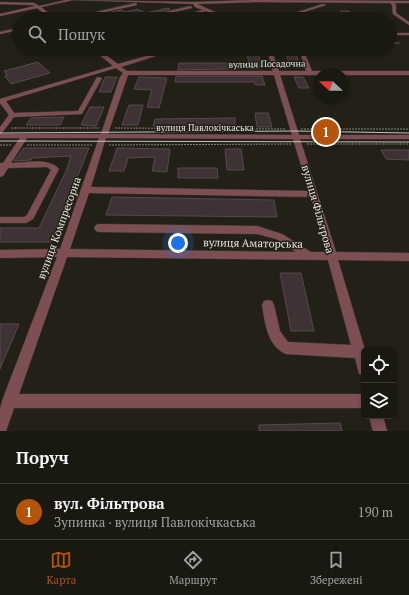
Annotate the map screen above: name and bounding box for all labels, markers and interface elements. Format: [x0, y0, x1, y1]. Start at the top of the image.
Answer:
search box [12, 12, 397, 56]
icon: search [26, 23, 48, 45]
text: Пошук [58, 24, 105, 44]
street label: вулиця Посадочна [228, 57, 306, 71]
north arrow [313, 68, 349, 104]
pin: 1 [313, 117, 339, 147]
street label: вулиця Павлокічкаська [156, 122, 254, 134]
street label: вулиця Фільтрова [299, 163, 337, 255]
street label: вулиця Компресорна [34, 174, 84, 281]
your location [168, 233, 188, 253]
street label: вулиця Аматорська [203, 235, 304, 251]
map controls [361, 347, 397, 419]
button: locate [361, 347, 397, 383]
button: layers [361, 383, 397, 419]
text: Поруч [16, 446, 69, 469]
text: вул. Фільтрова [54, 493, 165, 513]
text: 1 [25, 503, 33, 521]
text: 190 m [358, 503, 393, 521]
text: Зупинка · вулиця Павлокічкаська [54, 513, 256, 531]
tab: Карта [47, 549, 76, 587]
tab: Маршрут [169, 549, 217, 587]
tab: Збережені [310, 549, 362, 587]

